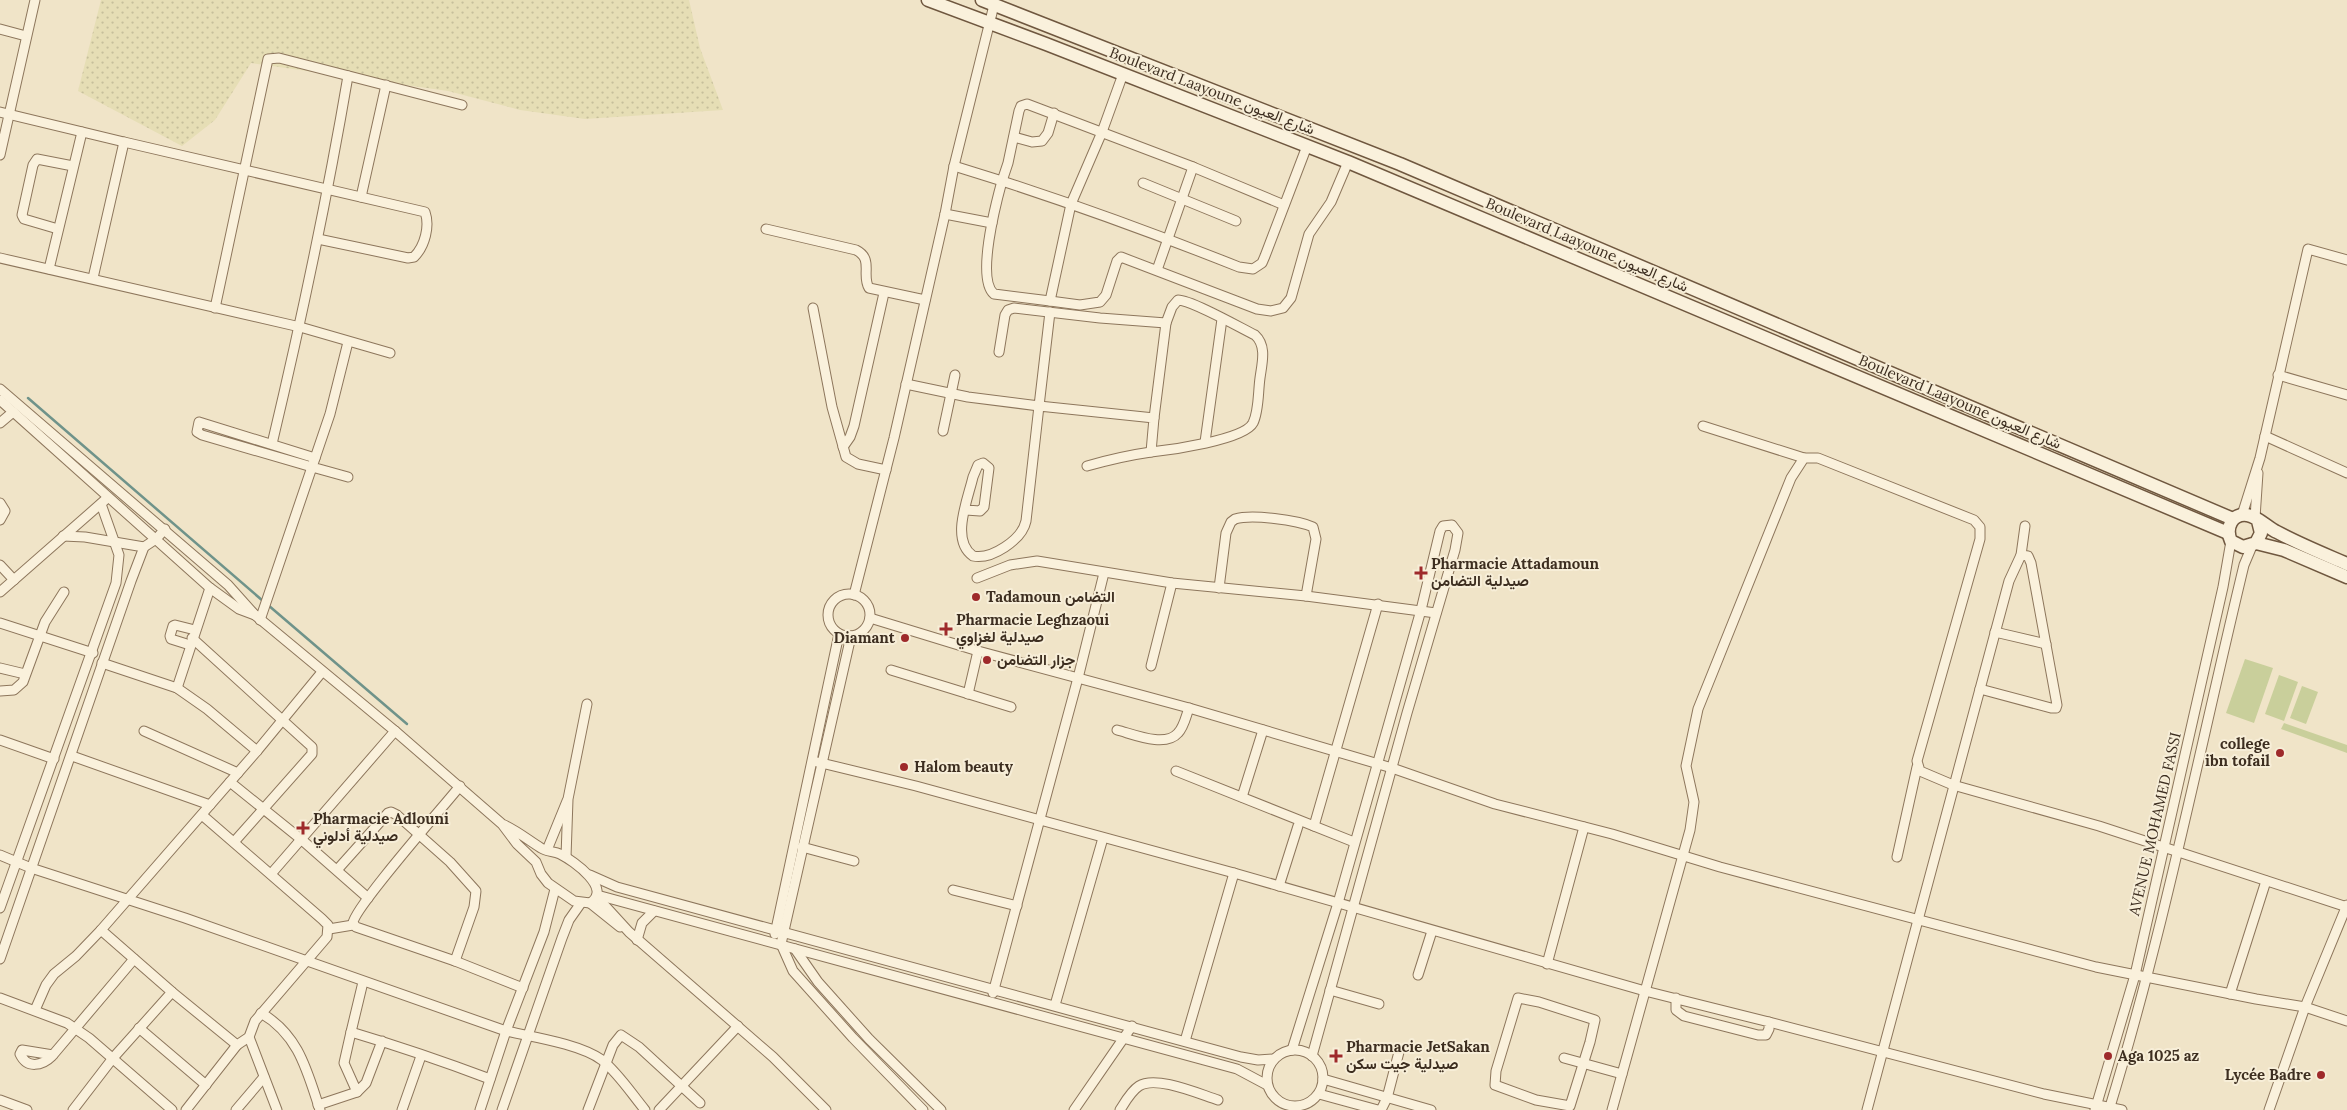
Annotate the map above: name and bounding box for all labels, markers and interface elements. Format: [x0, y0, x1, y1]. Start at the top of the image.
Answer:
street label: Boulevard Laayoune شارع العيون [1106, 43, 1318, 140]
street label: Boulevard Laayoune شارع العيون [1482, 193, 1692, 298]
street label: Boulevard Laayoune شارع العيون [1855, 350, 2065, 455]
place label: Pharmacie Attadamoun صيدلية التضامن [1431, 554, 1600, 590]
marker: Pharmacie Attadamoun صيدلية التضامن [1415, 567, 1427, 579]
place label: Tadamoun التضامن [986, 587, 1115, 606]
marker: Tadamoun التضامن [970, 591, 982, 603]
place label: Pharmacie Leghzaoui صيدلية لغزاوي [956, 610, 1109, 650]
marker: Pharmacie Leghzaoui صيدلية لغزاوي [940, 623, 952, 635]
place label: Diamant [834, 628, 896, 647]
marker: Diamant [899, 632, 911, 644]
place label: جزار التضامن [997, 650, 1075, 669]
marker: جزار التضامن [981, 654, 993, 666]
street label: AVENUE MOHAMED FASSI [2124, 730, 2185, 918]
place label: college ibn tofail [2205, 734, 2270, 770]
marker: college ibn tofail [2274, 747, 2286, 759]
place label: Halom beauty [914, 757, 1014, 776]
marker: Halom beauty [898, 761, 910, 773]
place label: Pharmacie Adlouni صيدلية أدلوني [313, 809, 449, 849]
marker: Pharmacie Adlouni صيدلية أدلوني [297, 822, 309, 834]
place label: Pharmacie JetSakan صيدلية جيت سكن [1346, 1037, 1490, 1073]
place label: Aga 1025 az [2118, 1046, 2200, 1065]
marker: Pharmacie JetSakan صيدلية جيت سكن [1330, 1050, 1342, 1062]
marker: Aga 1025 az [2102, 1050, 2114, 1062]
place label: Lycée Badre [2225, 1065, 2311, 1084]
marker: Lycée Badre [2315, 1069, 2327, 1081]

